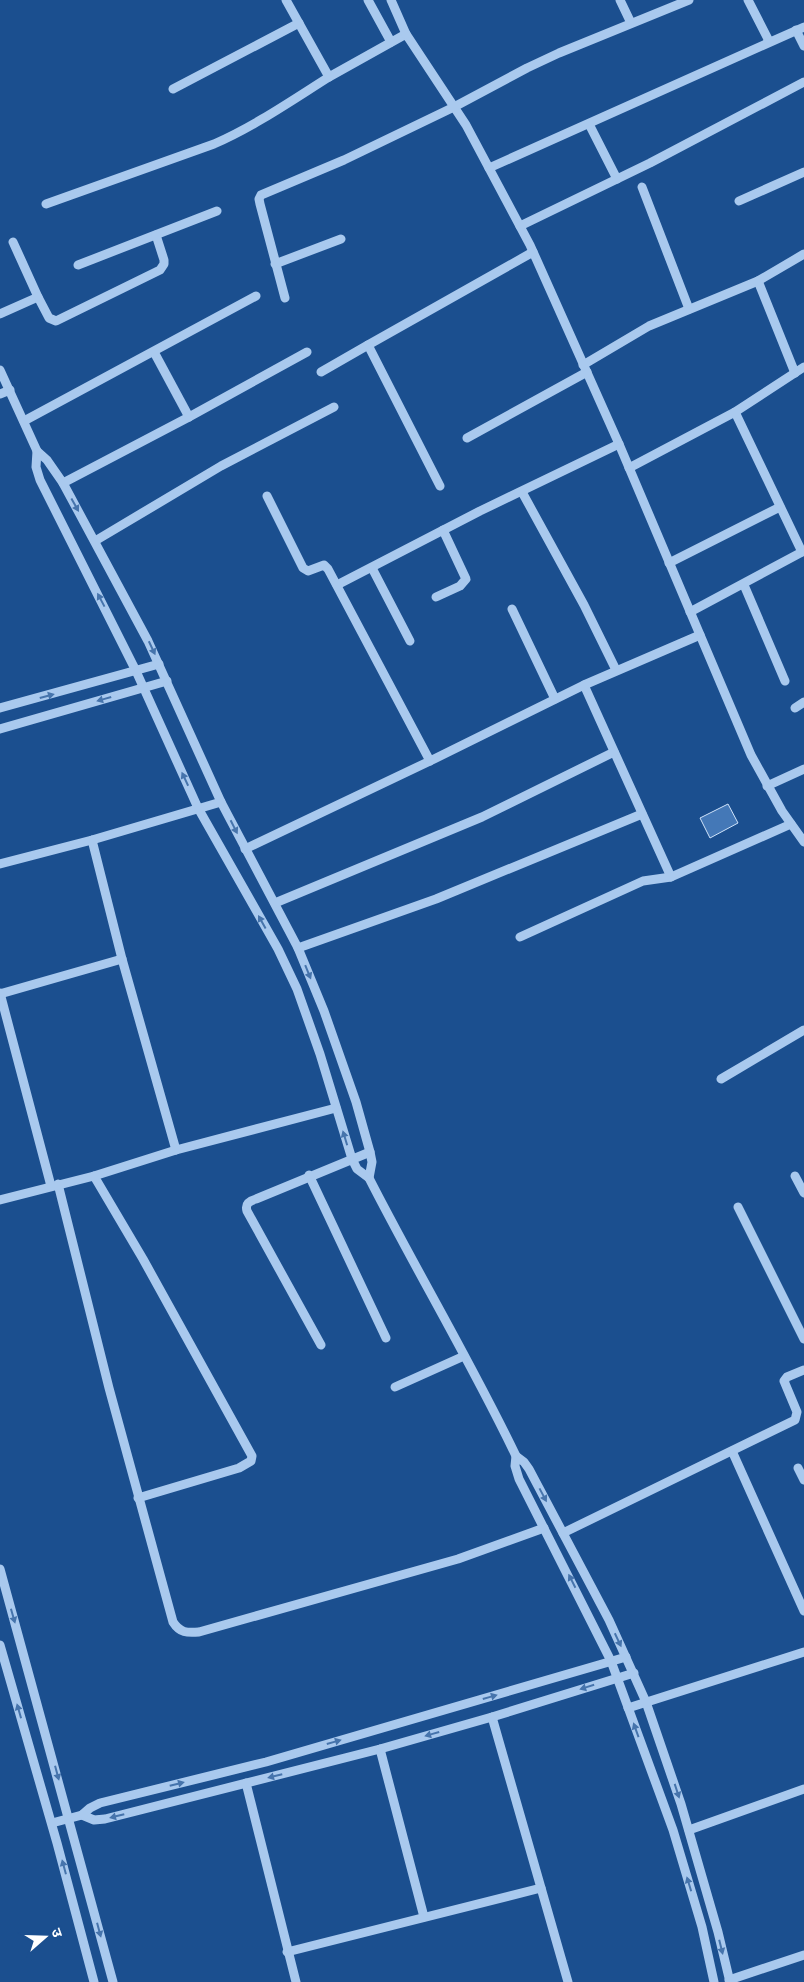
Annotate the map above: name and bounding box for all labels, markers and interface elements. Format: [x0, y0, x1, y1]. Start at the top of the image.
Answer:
one-way arrow [71, 498, 79, 512]
one-way arrow [97, 593, 105, 608]
one-way arrow [148, 641, 156, 655]
one-way arrow [40, 691, 55, 699]
one-way arrow [96, 696, 111, 704]
one-way arrow [180, 772, 188, 786]
one-way arrow [230, 820, 238, 835]
one-way arrow [258, 915, 267, 928]
one-way arrow [304, 965, 312, 980]
one-way arrow [341, 1130, 349, 1145]
one-way arrow [539, 1488, 547, 1503]
one-way arrow [568, 1574, 576, 1589]
one-way arrow [9, 1608, 17, 1624]
one-way arrow [614, 1632, 623, 1647]
one-way arrow [580, 1684, 595, 1692]
one-way arrow [483, 1693, 498, 1701]
one-way arrow [15, 1703, 23, 1718]
one-way arrow [632, 1723, 639, 1738]
one-way arrow [424, 1731, 439, 1739]
one-way arrow [326, 1738, 342, 1746]
one-way arrow [53, 1765, 61, 1780]
one-way arrow [267, 1772, 282, 1780]
one-way arrow [170, 1780, 185, 1788]
one-way arrow [673, 1784, 681, 1799]
one-way arrow [110, 1812, 125, 1820]
one-way arrow [60, 1860, 68, 1875]
one-way arrow [684, 1876, 692, 1891]
north arrow [20, 1912, 70, 1962]
one-way arrow [95, 1922, 103, 1937]
text: उ [48, 1926, 66, 1940]
one-way arrow [717, 1940, 725, 1955]

